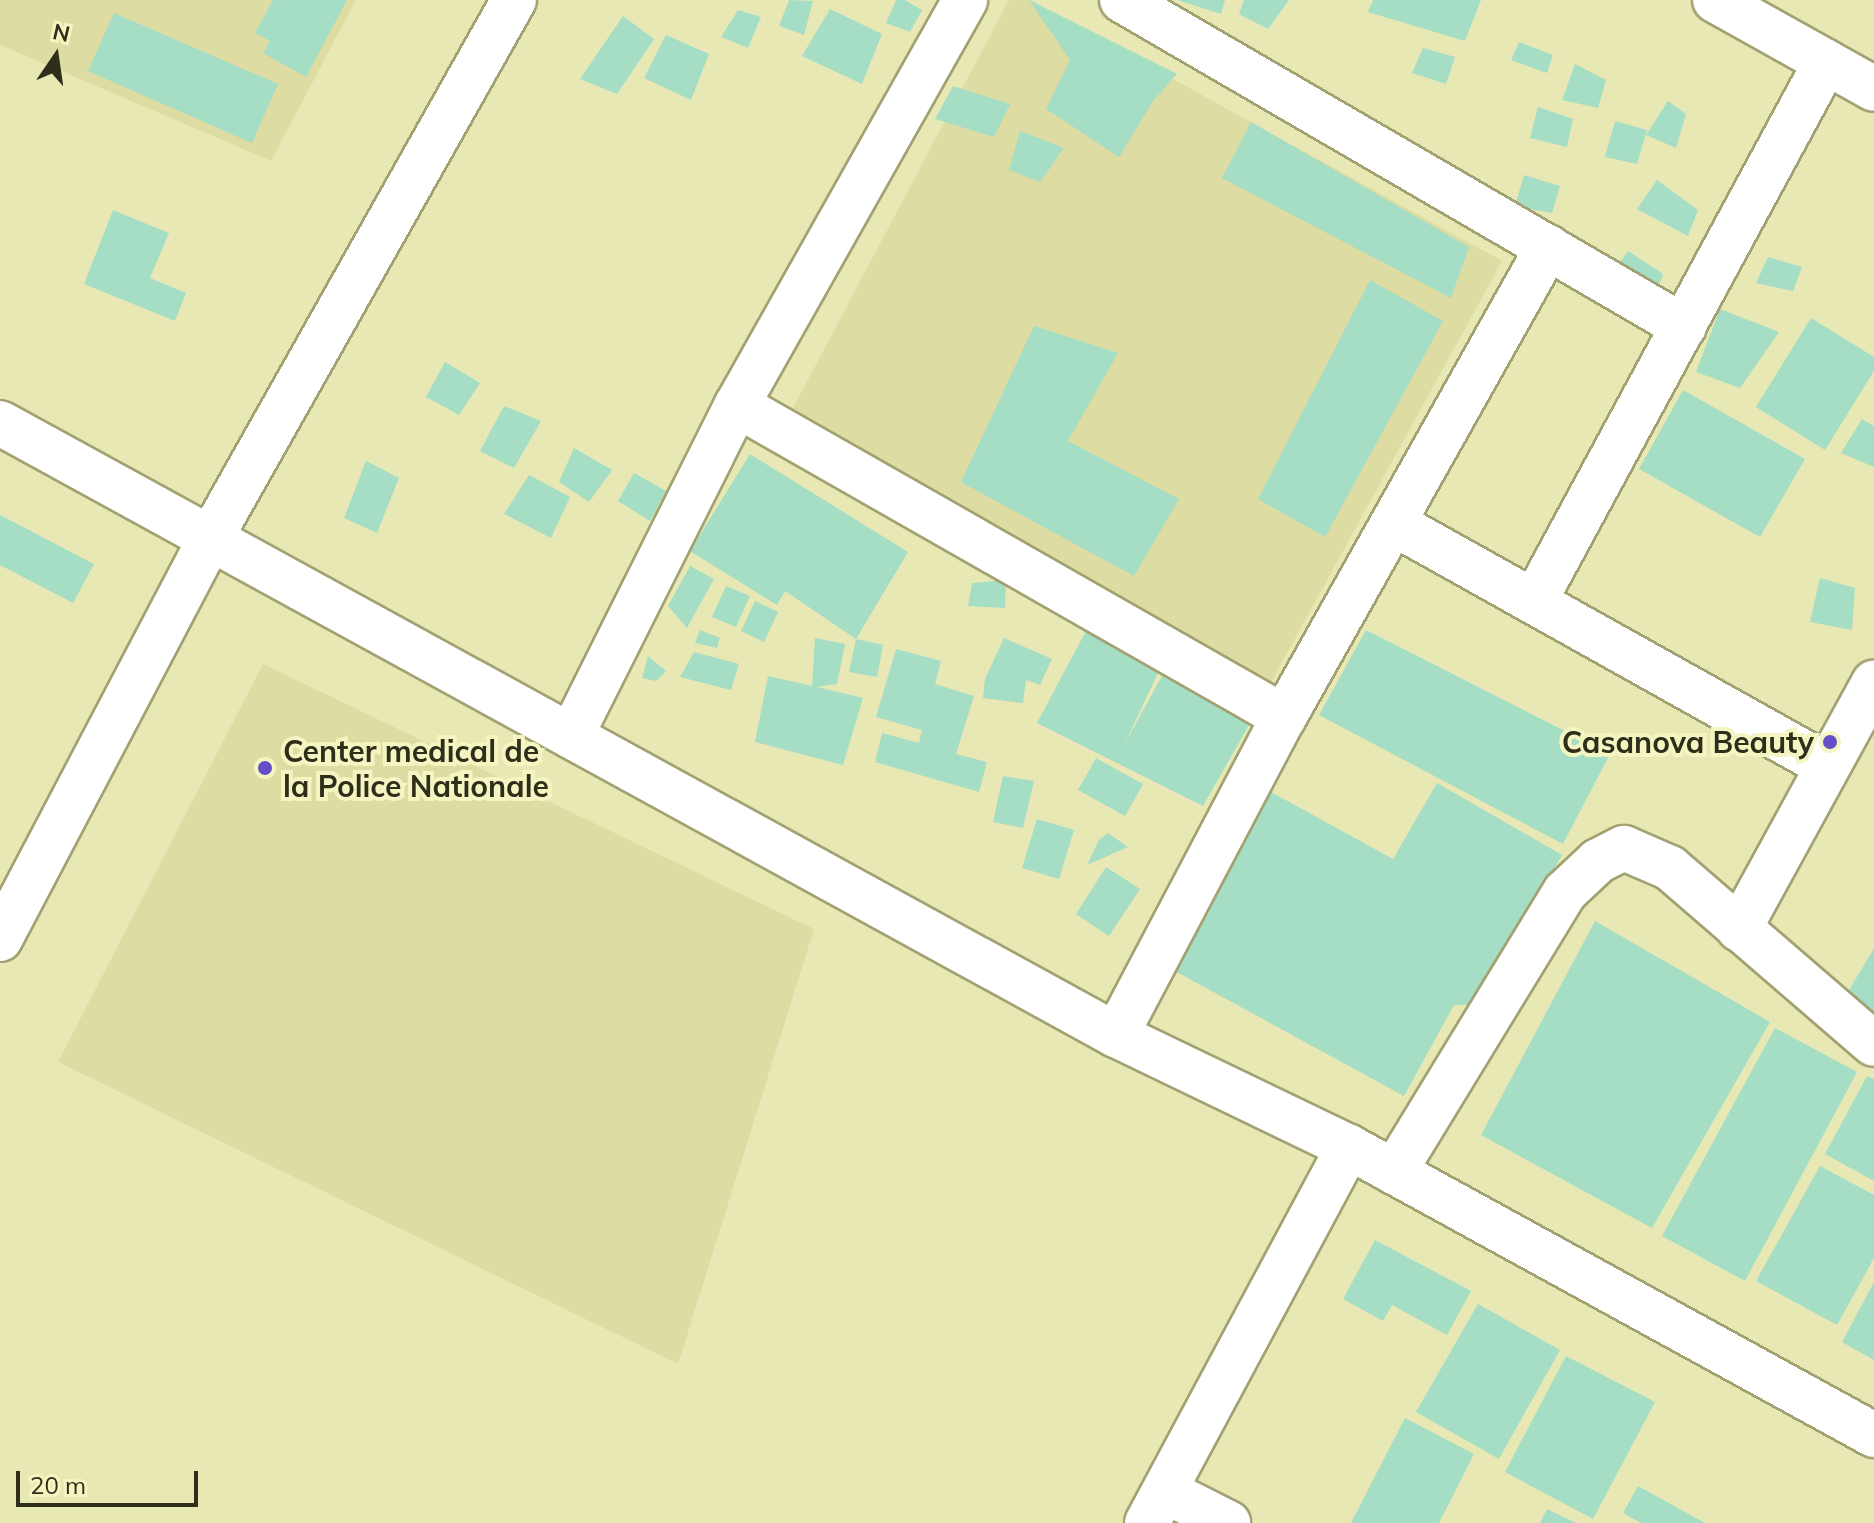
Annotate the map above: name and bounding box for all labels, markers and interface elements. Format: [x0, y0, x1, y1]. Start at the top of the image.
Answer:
north arrow [16, 16, 96, 96]
text: N [50, 17, 73, 48]
place label: Casanova Beauty [1562, 724, 1814, 760]
place label: Center medical de la Police Nationale [283, 733, 549, 804]
marker: Casanova Beauty [1821, 733, 1839, 751]
marker: Center medical de la Police Nationale [254, 757, 276, 779]
scale bar [20, 1455, 202, 1505]
text: 20 m [30, 1470, 86, 1500]

